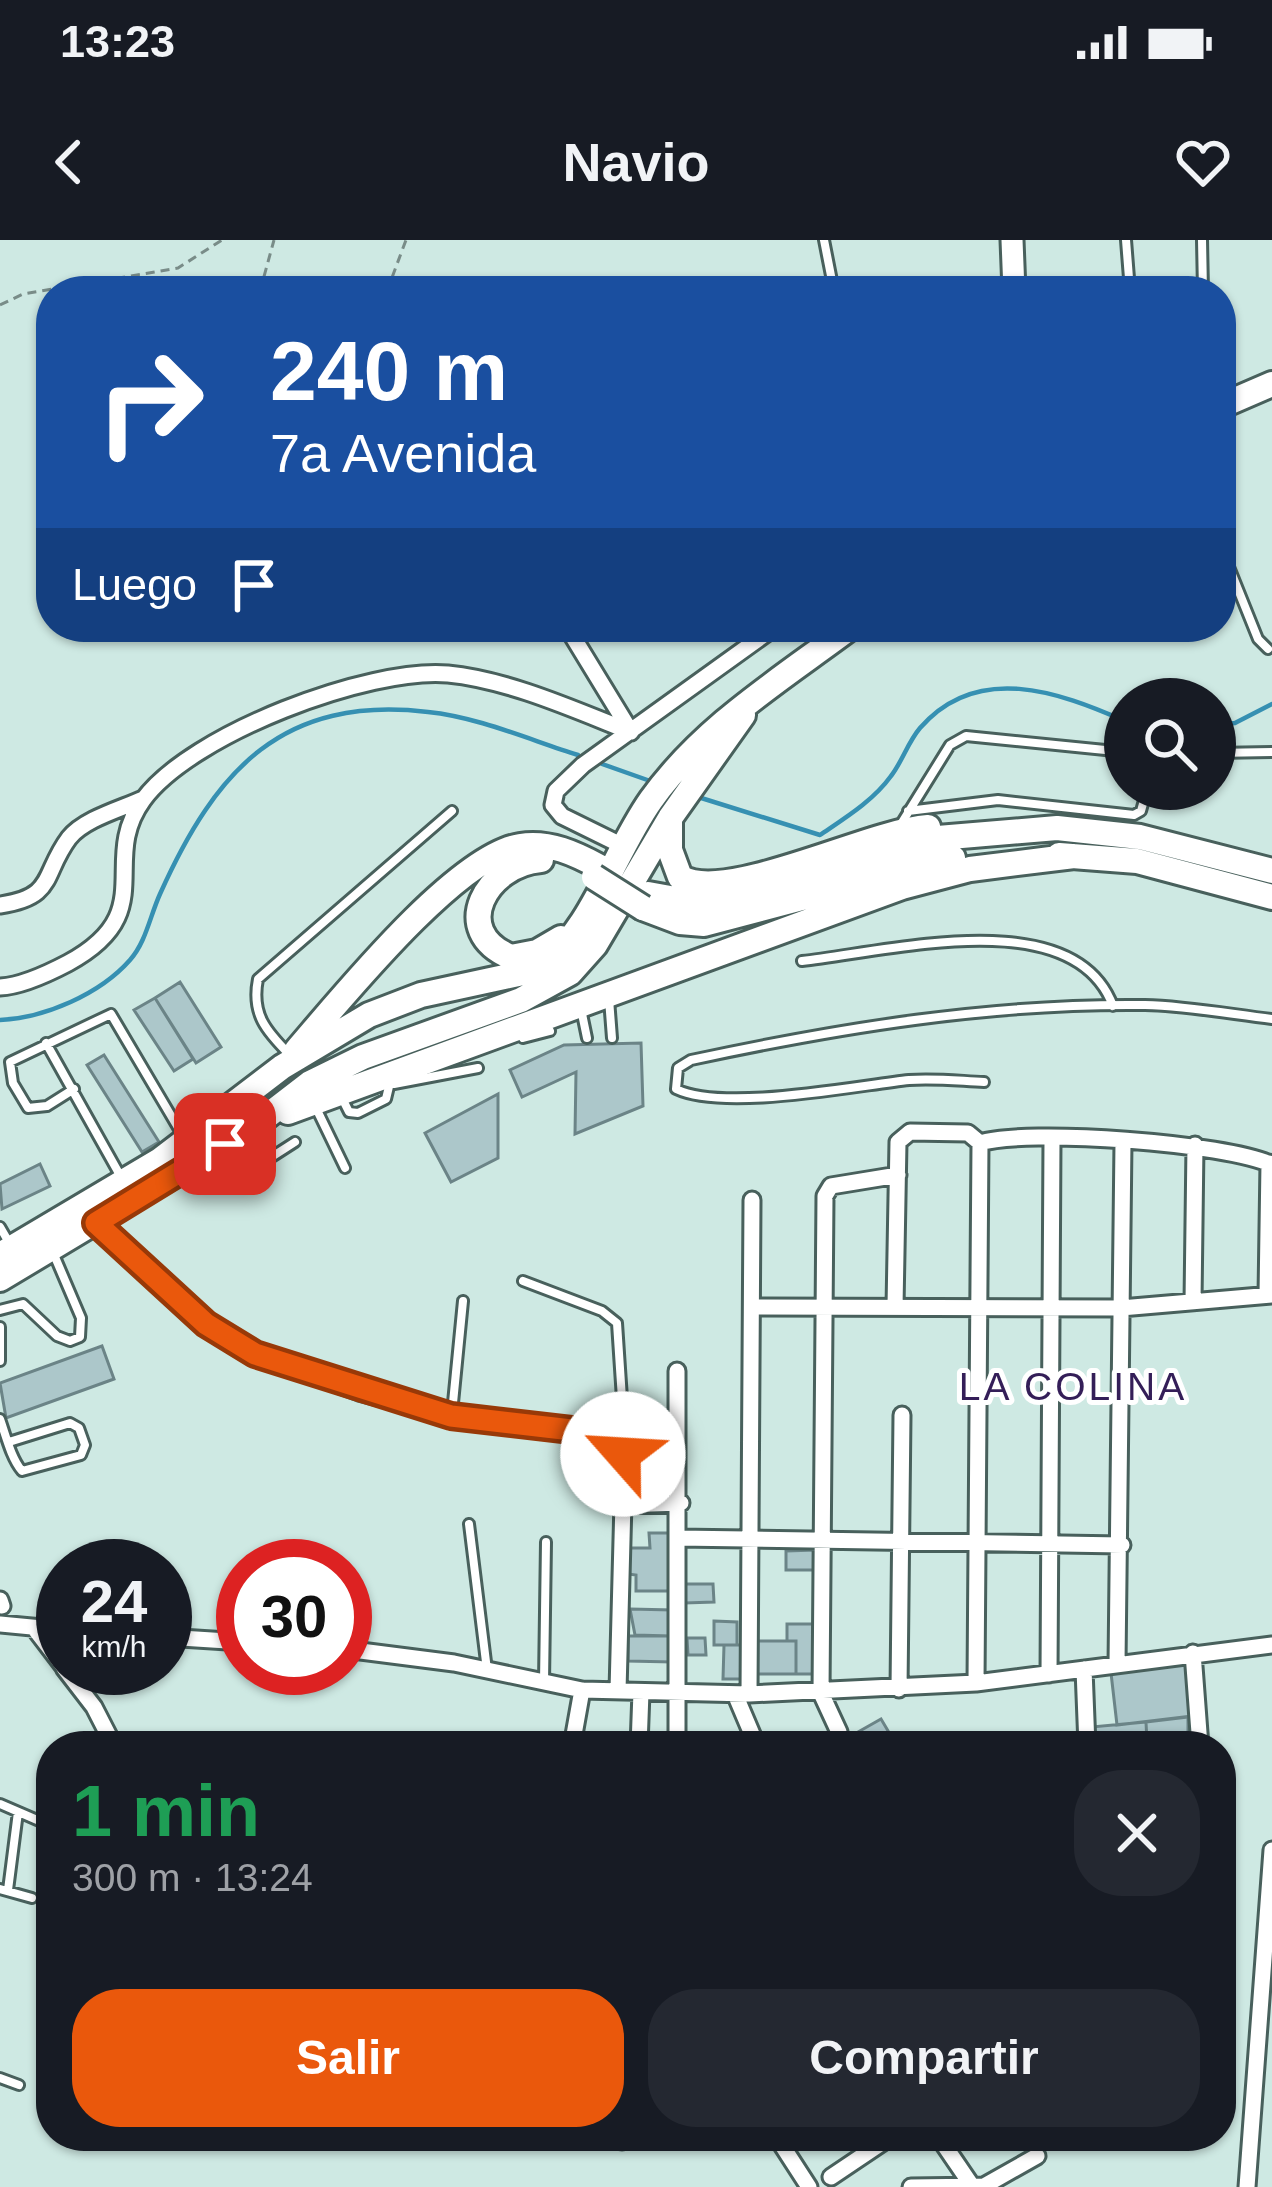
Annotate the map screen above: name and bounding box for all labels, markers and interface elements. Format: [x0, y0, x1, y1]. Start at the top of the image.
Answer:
text: 13:23 [60, 16, 175, 67]
icon: back [36, 129, 102, 195]
icon: heart [1170, 129, 1236, 195]
text: Navio [562, 132, 710, 192]
icon: right [72, 324, 228, 480]
text: 240 m [270, 324, 508, 418]
text: 7a Avenida [270, 423, 536, 483]
icon: arrive [221, 552, 287, 618]
text: Luego [72, 559, 197, 610]
map controls [1104, 678, 1236, 810]
button: search [1104, 678, 1236, 810]
pin [174, 1093, 276, 1195]
icon: arrive [192, 1111, 258, 1177]
district label: LA COLINA [959, 1365, 1187, 1408]
position arrow [560, 1391, 686, 1517]
speed limit sign: 30 [216, 1539, 372, 1695]
text: 24 [81, 1568, 147, 1635]
text: km/h [81, 1630, 147, 1663]
button: close [1074, 1770, 1200, 1896]
text: 1 min [72, 1771, 260, 1851]
text: 300 m · 13:24 [72, 1856, 313, 1899]
button: Salir [72, 1989, 624, 2127]
button: Compartir [648, 1989, 1200, 2127]

